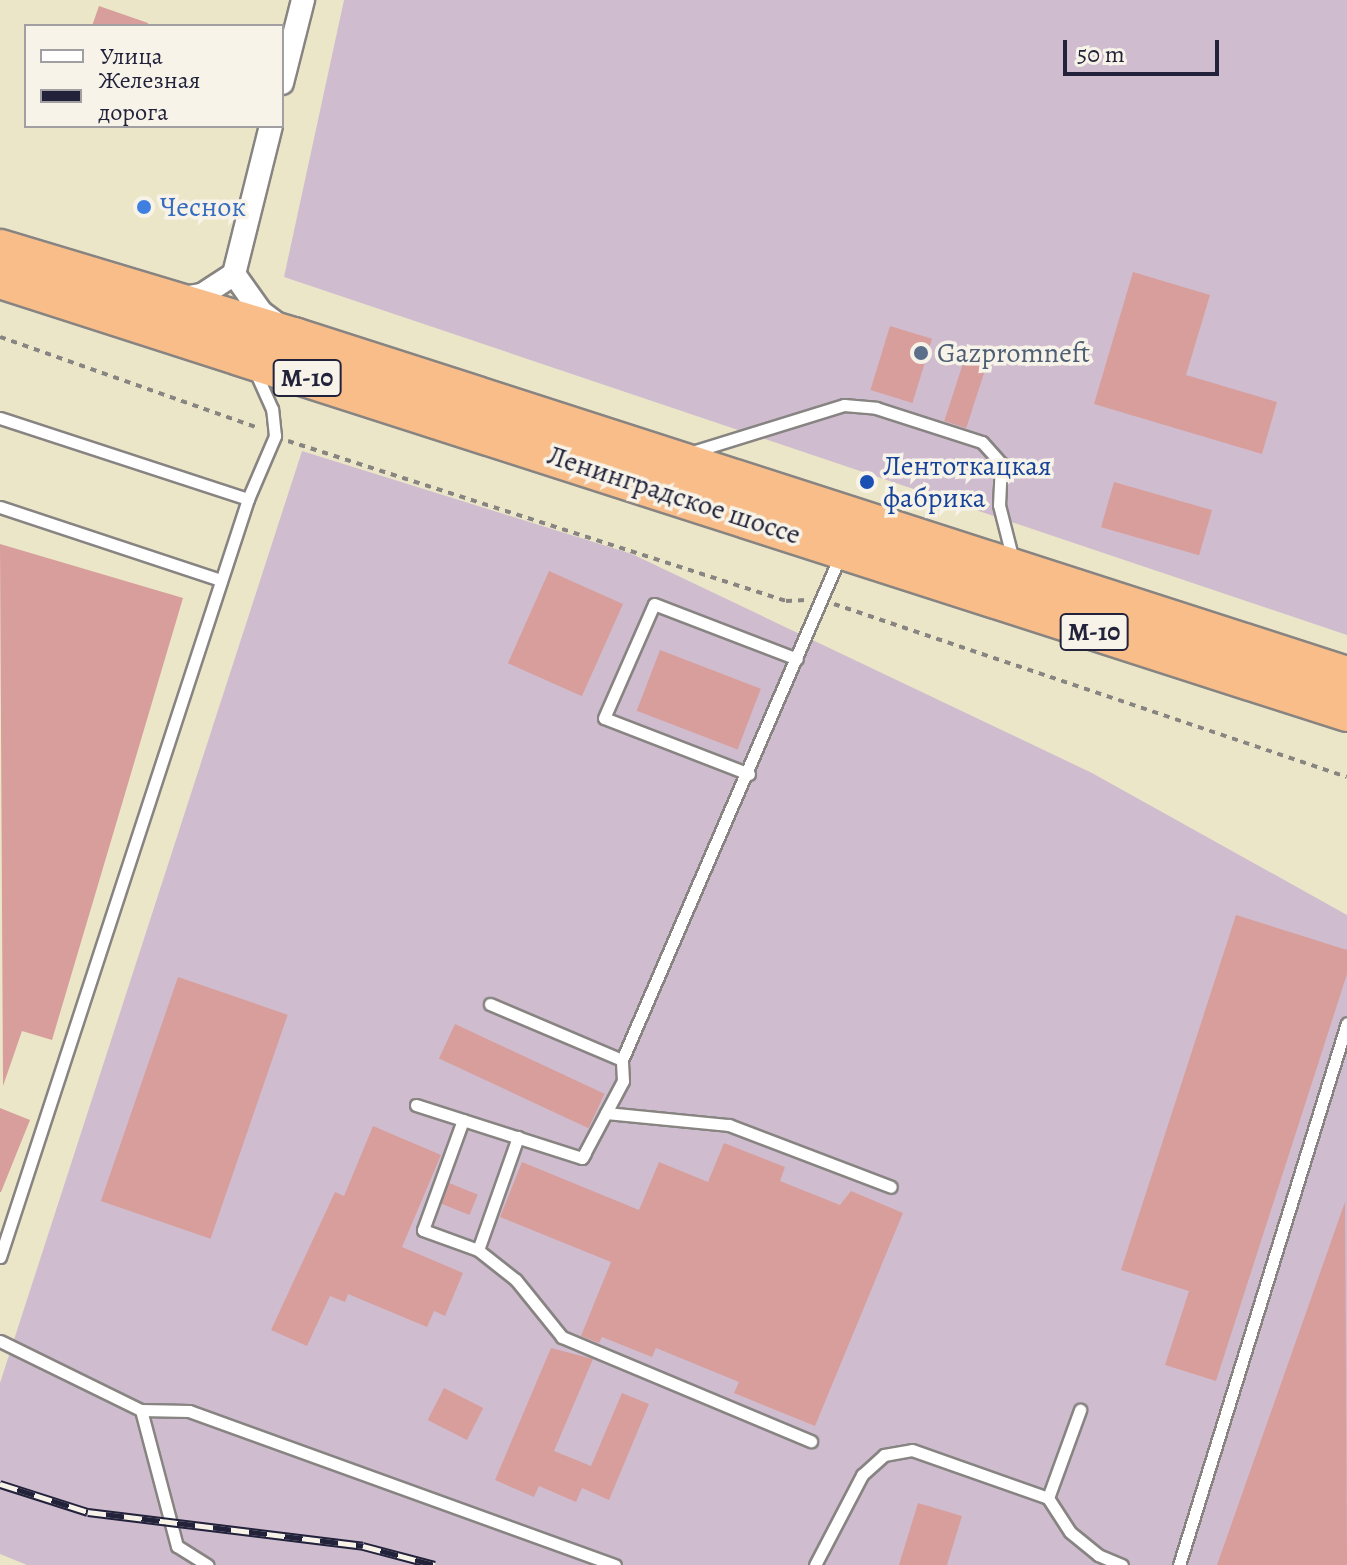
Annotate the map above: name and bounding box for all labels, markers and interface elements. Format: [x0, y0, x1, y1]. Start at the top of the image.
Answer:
legend [24, 24, 284, 128]
scale bar [1067, 24, 1223, 74]
text: 50 m [1077, 38, 1125, 70]
text: Улица [100, 40, 163, 72]
text: Железная дорога [98, 64, 200, 128]
place label: Чеснок [160, 190, 246, 224]
marker: Чеснок [135, 198, 153, 216]
place label: Gazpromneft [937, 336, 1090, 370]
marker: Gazpromneft [912, 344, 930, 362]
road number: М-10 [271, 356, 343, 400]
street label: Ленинградское шоссе [543, 438, 805, 552]
place label: Лентоткацкая фабрика [883, 449, 1052, 515]
marker: Лентоткацкая фабрика [858, 473, 876, 491]
road number: М-10 [1058, 610, 1130, 654]

